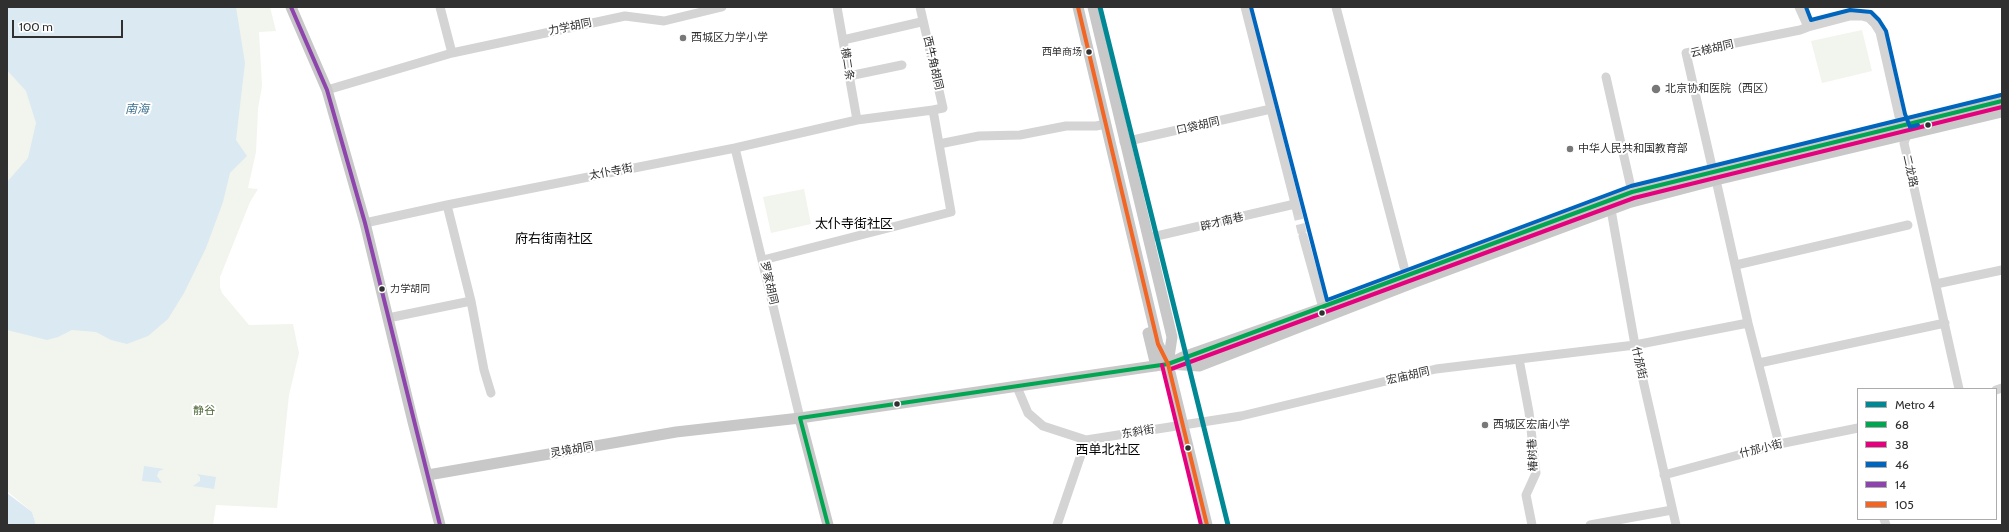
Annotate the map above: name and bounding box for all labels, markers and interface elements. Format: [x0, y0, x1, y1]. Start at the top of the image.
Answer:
scale bar [14, 12, 125, 38]
street label: 力学胡同 [547, 16, 593, 38]
text: 100 m [19, 19, 53, 34]
place label: 西城区力学小学 [691, 31, 768, 45]
marker: 西城区力学小学 [678, 33, 688, 43]
street label: 西牛角胡同 [920, 35, 946, 91]
street label: 云梯胡同 [1689, 38, 1735, 60]
place label: 西单商场 [1042, 46, 1082, 58]
street label: 横二条 [838, 47, 856, 81]
marker: 西单商场 [1084, 47, 1094, 57]
place label: 北京协和医院（西区） [1665, 82, 1775, 96]
marker: 北京协和医院（西区） [1650, 83, 1662, 95]
water label: 南海 [125, 102, 149, 116]
street label: 口袋胡同 [1175, 115, 1221, 137]
unlabelled marker [1923, 120, 1933, 130]
place label: 中华人民共和国教育部 [1578, 142, 1688, 156]
marker: 中华人民共和国教育部 [1565, 144, 1575, 154]
street label: 二龙路 [1900, 153, 1920, 189]
street label: 太仆寺街 [588, 161, 634, 183]
street label: 辟才南巷 [1199, 210, 1245, 234]
district label: 太仆寺街社区 [815, 216, 893, 232]
district label: 府右街南社区 [515, 231, 593, 247]
street label: 罗家胡同 [758, 260, 780, 306]
place label: 力学胡同 [390, 283, 430, 295]
marker: 力学胡同 [377, 284, 387, 294]
unlabelled marker [1317, 308, 1327, 318]
street label: 什邡街 [1629, 345, 1649, 381]
street label: 宏庙胡同 [1385, 365, 1431, 387]
legend [1857, 388, 1997, 520]
text: Metro 4 [1895, 397, 1935, 412]
unlabelled marker [892, 399, 902, 409]
park label: 静谷 [193, 404, 215, 418]
text: 68 [1895, 417, 1909, 432]
place label: 西城区宏庙小学 [1493, 418, 1570, 432]
marker: 西城区宏庙小学 [1480, 420, 1490, 430]
street label: 东斜街 [1121, 423, 1155, 441]
street label: 什邡小街 [1738, 437, 1784, 461]
text: 38 [1895, 437, 1909, 452]
street label: 椿树巷 [1526, 438, 1540, 472]
street label: 灵境胡同 [549, 440, 595, 460]
district label: 西单北社区 [1076, 442, 1140, 458]
unlabelled marker [1183, 443, 1193, 453]
text: 46 [1895, 457, 1909, 472]
text: 14 [1895, 477, 1906, 492]
text: 105 [1895, 497, 1914, 512]

